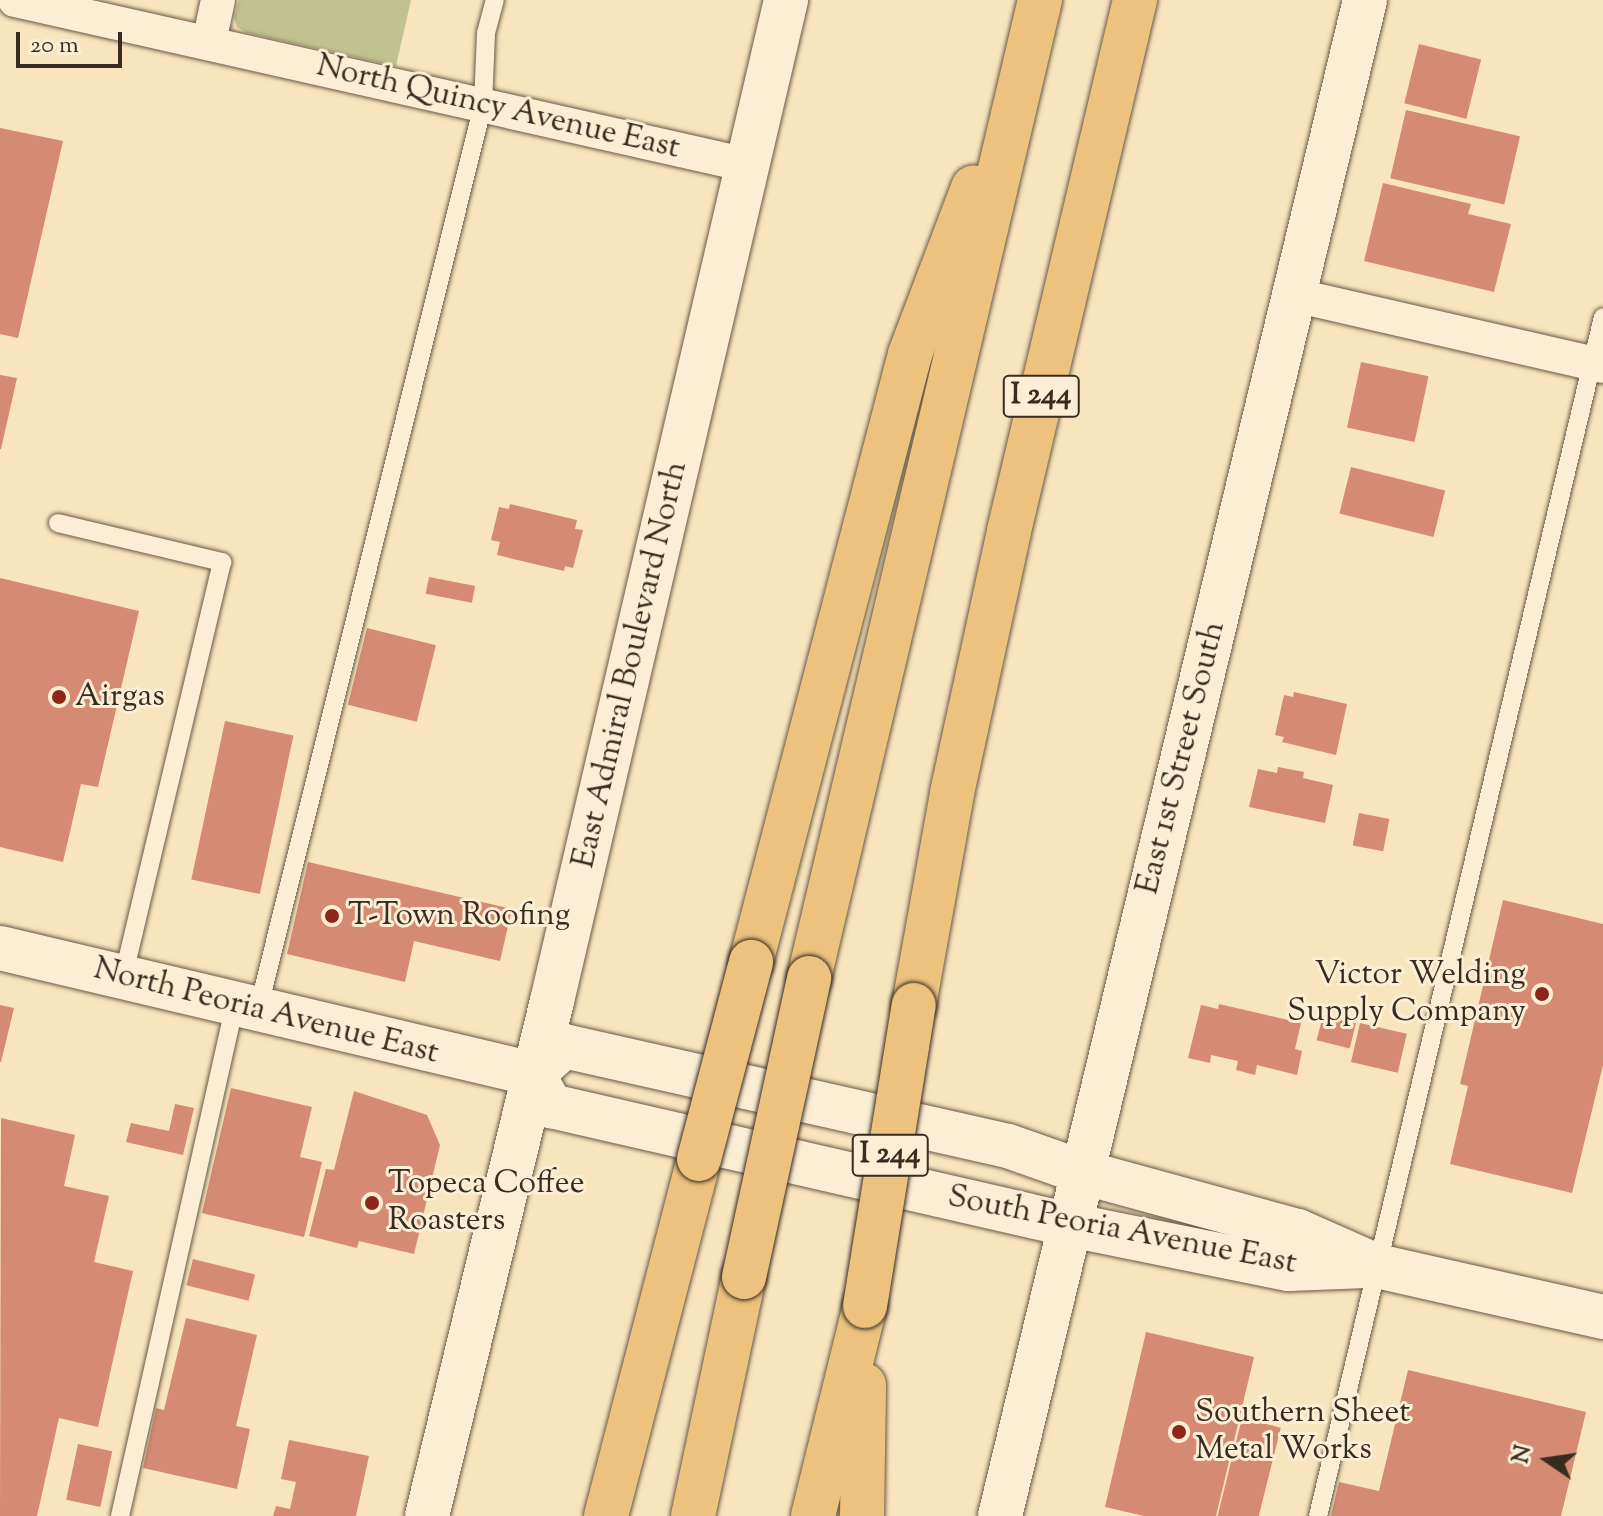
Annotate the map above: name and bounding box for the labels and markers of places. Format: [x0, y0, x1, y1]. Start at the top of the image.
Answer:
place label: Airgas [75, 678, 165, 716]
marker: Airgas [50, 688, 68, 706]
place label: T-Town Roofing [348, 897, 570, 935]
marker: T-Town Roofing [323, 907, 341, 925]
place label: Victor Welding Supply Company [1287, 957, 1526, 1032]
marker: Victor Welding Supply Company [1533, 985, 1551, 1003]
place label: Topeca Coffee Roasters [388, 1166, 585, 1241]
marker: Topeca Coffee Roasters [363, 1194, 381, 1212]
place label: Southern Sheet Metal Works [1195, 1395, 1410, 1470]
marker: Southern Sheet Metal Works [1170, 1423, 1188, 1441]

